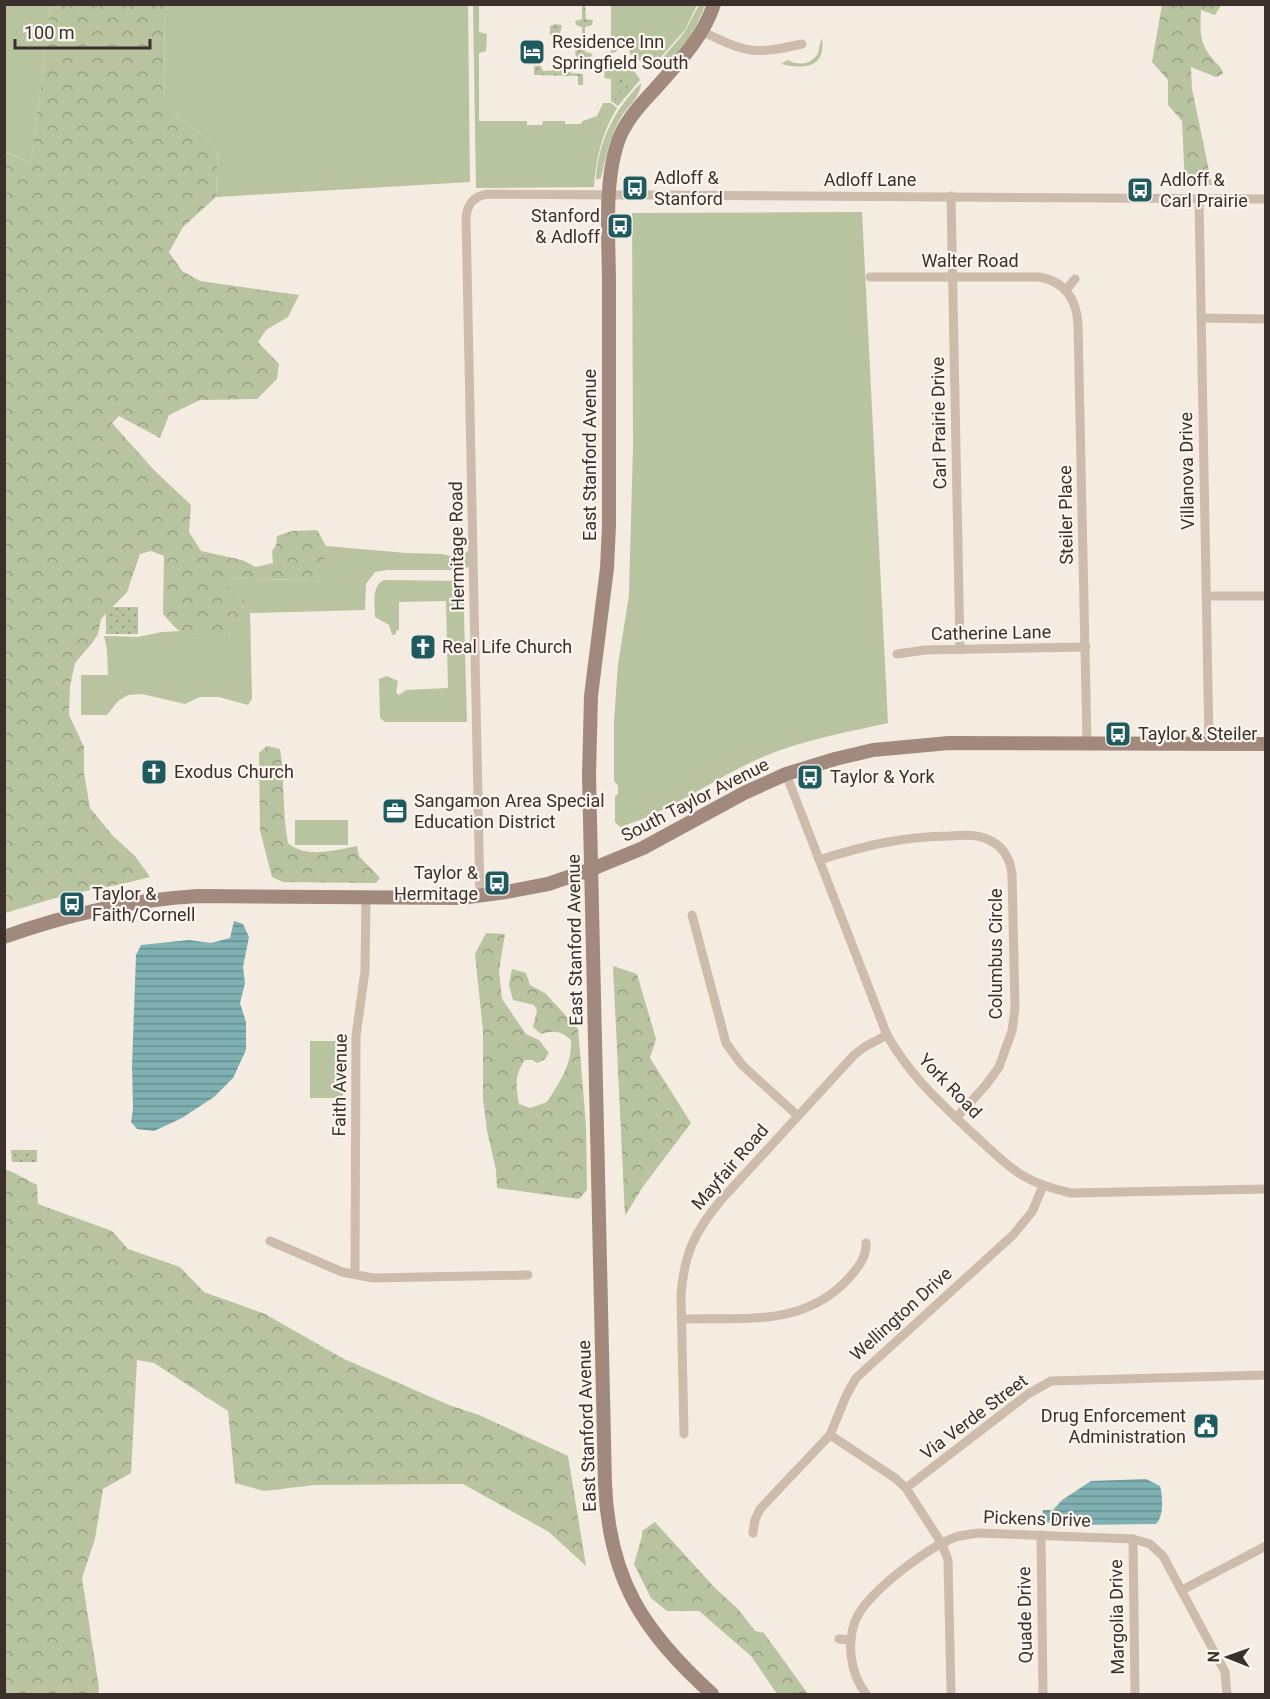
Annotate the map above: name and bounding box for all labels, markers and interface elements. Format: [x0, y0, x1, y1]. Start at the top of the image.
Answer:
scale bar [15, 12, 150, 50]
text: 100 m [24, 22, 75, 43]
place label: Residence Inn Springfield South [552, 31, 689, 73]
hotel icon: Residence Inn Springfield South [517, 37, 547, 67]
place label: Adloff & Stanford [654, 167, 723, 209]
street label: Adloff Lane [824, 169, 916, 190]
place label: Adloff & Carl Prairie [1160, 169, 1248, 211]
bus stop icon: Adloff & Stanford [620, 173, 650, 203]
bus stop icon: Adloff & Carl Prairie [1125, 175, 1155, 205]
place label: Stanford & Adloff [531, 205, 601, 247]
bus stop icon: Stanford & Adloff [605, 211, 635, 241]
street label: Walter Road [921, 250, 1019, 271]
street label: Carl Prairie Drive [927, 357, 950, 490]
street label: East Stanford Avenue [579, 369, 600, 541]
street label: Villanova Drive [1175, 412, 1198, 530]
street label: Steiler Place [1054, 465, 1077, 565]
street label: Hermitage Road [445, 481, 468, 611]
street label: Catherine Lane [931, 621, 1051, 644]
church icon: Real Life Church [408, 632, 438, 662]
place label: Real Life Church [442, 636, 572, 657]
bus stop icon: Taylor & Steiler [1103, 719, 1133, 749]
place label: Taylor & Steiler [1138, 723, 1257, 744]
street label: South Taylor Avenue [617, 753, 772, 846]
church icon: Exodus Church [139, 757, 169, 787]
place label: Exodus Church [174, 761, 294, 782]
bus stop icon: Taylor & York [795, 762, 825, 792]
place label: Taylor & York [830, 766, 935, 787]
place label: Sangamon Area Special Education District [414, 790, 605, 832]
office icon: Sangamon Area Special Education District [380, 796, 410, 826]
street label: East Stanford Avenue [563, 854, 586, 1026]
place label: Taylor & Hermitage [394, 862, 479, 904]
bus stop icon: Taylor & Hermitage [482, 868, 512, 898]
place label: Taylor & Faith/Cornell [92, 883, 195, 925]
street label: Columbus Circle [985, 888, 1006, 1020]
bus stop icon: Taylor & Faith/Cornell [57, 889, 87, 919]
street label: Faith Avenue [328, 1033, 351, 1137]
street label: York Road [914, 1049, 986, 1122]
street label: Mayfair Road [687, 1120, 772, 1214]
street label: Wellington Drive [846, 1263, 956, 1365]
street label: East Stanford Avenue [573, 1340, 600, 1512]
street label: Via Verde Street [916, 1370, 1031, 1464]
place label: Drug Enforcement Administration [1041, 1405, 1186, 1447]
public building icon: Drug Enforcement Administration [1191, 1411, 1221, 1441]
street label: Pickens Drive [983, 1506, 1091, 1531]
street label: Margolia Drive [1105, 1559, 1128, 1675]
street label: Quade Drive [1013, 1566, 1036, 1664]
north arrow [1198, 1627, 1258, 1687]
text: N [1204, 1651, 1223, 1663]

